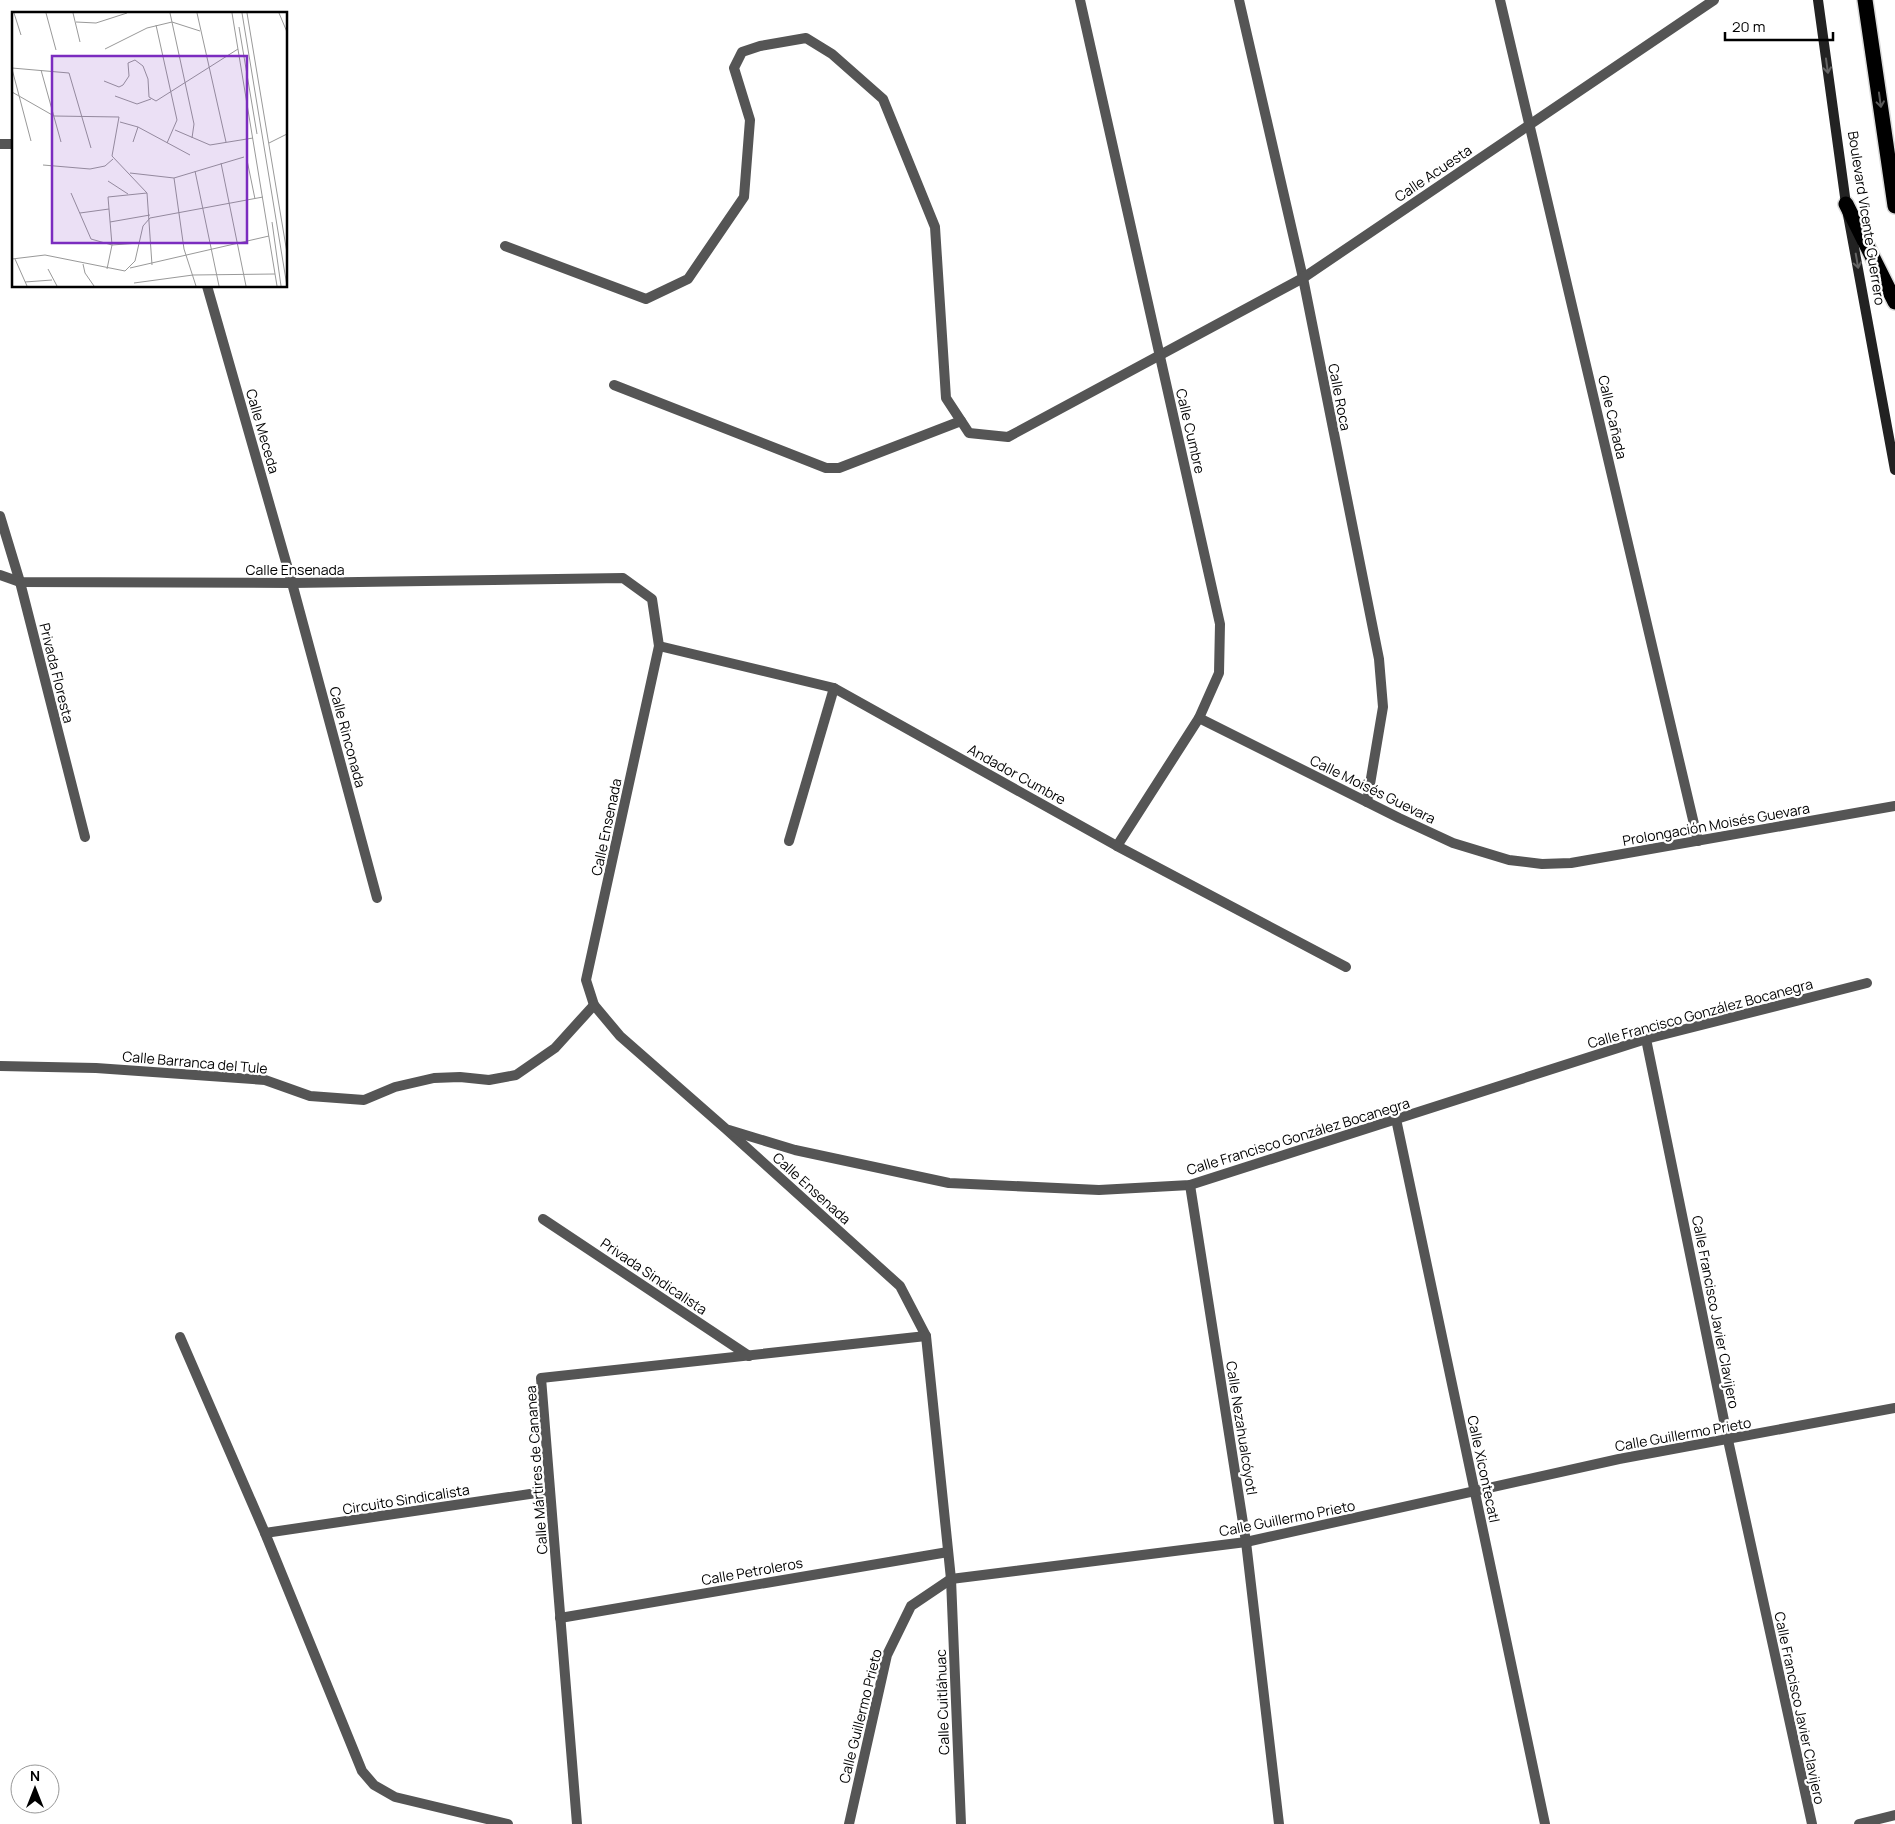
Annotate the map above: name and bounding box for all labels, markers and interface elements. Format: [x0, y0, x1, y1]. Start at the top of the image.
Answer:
scale bar [1725, 10, 1832, 42]
inset map [12, 12, 288, 288]
text: 20 m [1732, 16, 1765, 37]
one-way arrow [1822, 57, 1832, 73]
one-way arrow [1875, 92, 1885, 108]
street label: Boulevard Vicente Guerrero [1844, 130, 1890, 306]
street label: Calle Acuesta [1391, 140, 1475, 206]
one-way arrow [1852, 252, 1862, 268]
street label: Calle Roca [1324, 362, 1356, 432]
street label: Calle Cañada [1594, 373, 1632, 461]
street label: Calle Meceda [242, 387, 284, 475]
street label: Calle Cumbre [1172, 387, 1210, 475]
street label: Calle Ensenada [245, 560, 345, 579]
street label: Privada Floresta [35, 621, 79, 725]
street label: Calle Rinconada [325, 684, 371, 790]
street label: Andador Cumbre [965, 739, 1069, 809]
street label: Calle Moisés Guevara [1307, 750, 1439, 828]
street label: Calle Ensenada [586, 777, 626, 877]
street label: Prolongación Moisés Guevara [1621, 798, 1811, 850]
street label: Calle Francisco González Bocanegra [1585, 974, 1815, 1052]
street label: Calle Barranca del Tule [122, 1046, 268, 1078]
street label: Calle Francisco González Bocanegra [1184, 1093, 1412, 1179]
street label: Calle Ensenada [769, 1148, 855, 1228]
street label: Calle Francisco Javier Clavijero [1688, 1214, 1744, 1410]
street label: Privada Sindicalista [597, 1233, 711, 1319]
street label: Calle Nezahualcóyotl [1222, 1360, 1262, 1496]
street label: Calle Mártires de Cananea [521, 1385, 551, 1555]
street label: Calle Guillermo Prieto [1613, 1413, 1753, 1455]
street label: Calle Xicontecatl [1463, 1414, 1505, 1524]
street label: Circuito Sindicalista [341, 1480, 471, 1518]
street label: Calle Guillermo Prieto [1217, 1496, 1357, 1540]
street label: Calle Petroleros [700, 1553, 804, 1589]
street label: Calle Francisco Javier Clavijero [1770, 1610, 1830, 1806]
street label: Calle Guillermo Prieto [834, 1647, 886, 1785]
street label: Calle Cuitláhuac [931, 1649, 953, 1755]
north arrow [10, 1764, 60, 1814]
text: N [30, 1766, 40, 1785]

